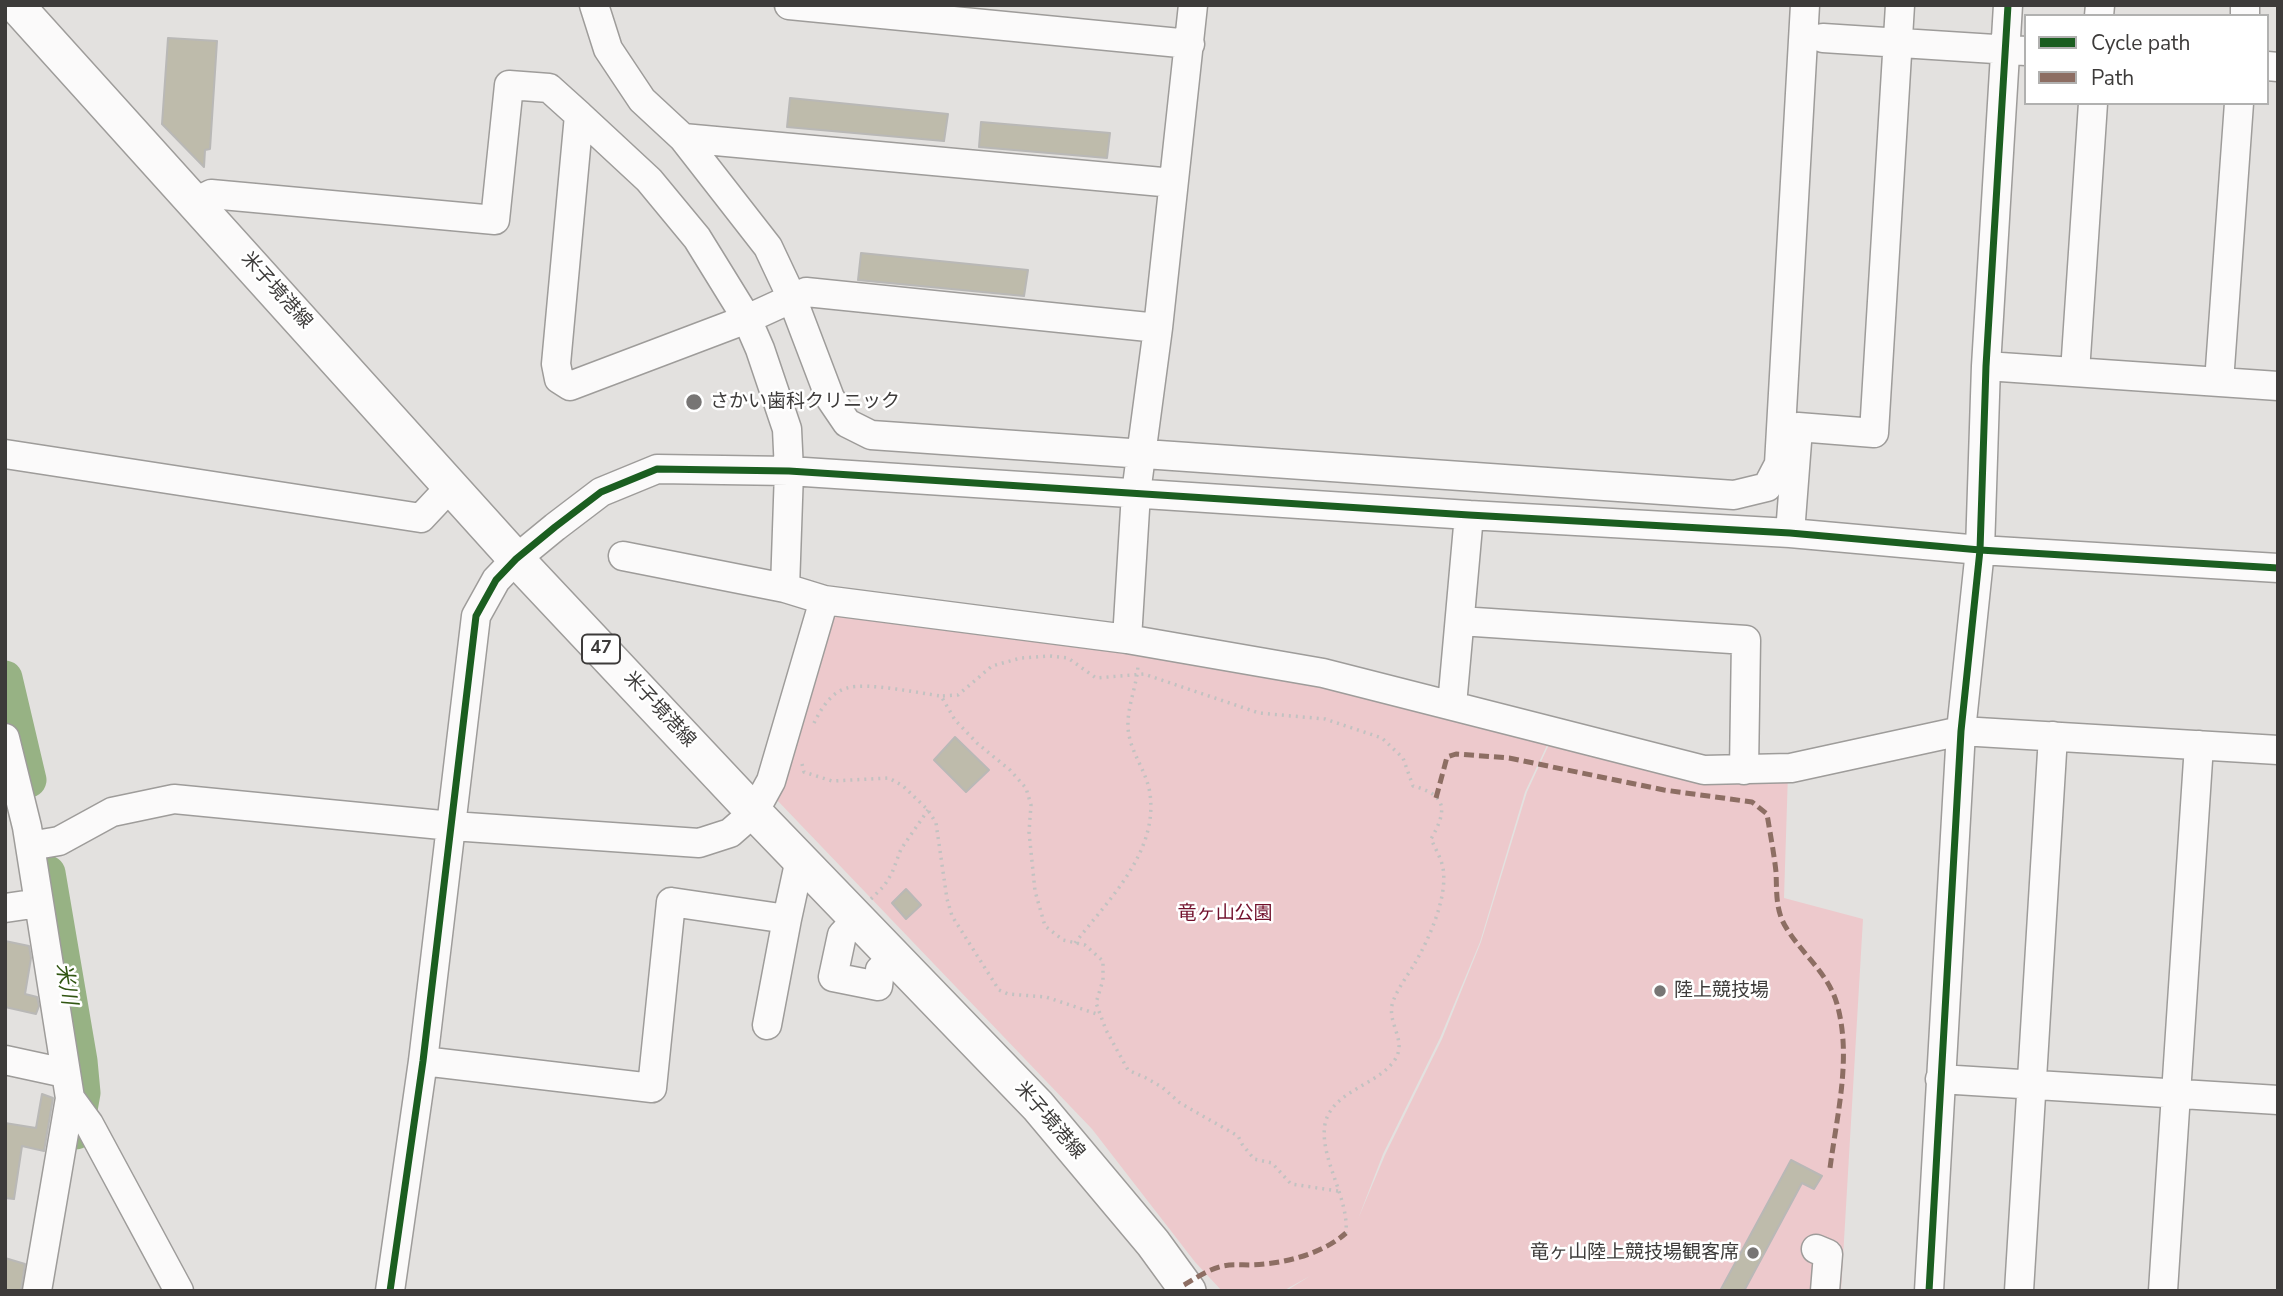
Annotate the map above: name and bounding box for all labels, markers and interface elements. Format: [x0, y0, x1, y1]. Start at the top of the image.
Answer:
legend [2024, 14, 2269, 105]
text: Cycle path [2091, 29, 2190, 57]
text: Path [2091, 64, 2134, 92]
street label: 米子境港線 [236, 248, 316, 334]
place label: さかい歯科クリニック [710, 391, 900, 413]
marker: さかい歯科クリニック [684, 392, 704, 412]
road number: 47 [582, 634, 620, 664]
street label: 米子境港線 [618, 667, 700, 753]
park label: 竜ヶ山公園 [1178, 903, 1272, 925]
water label: 米川 [49, 961, 81, 1007]
place label: 陸上競技場 [1674, 980, 1769, 1002]
marker: 陸上競技場 [1652, 983, 1668, 999]
street label: 米子境港線 [1009, 1078, 1089, 1164]
place label: 竜ヶ山陸上競技場観客席 [1530, 1242, 1739, 1264]
marker: 竜ヶ山陸上競技場観客席 [1745, 1245, 1761, 1261]

